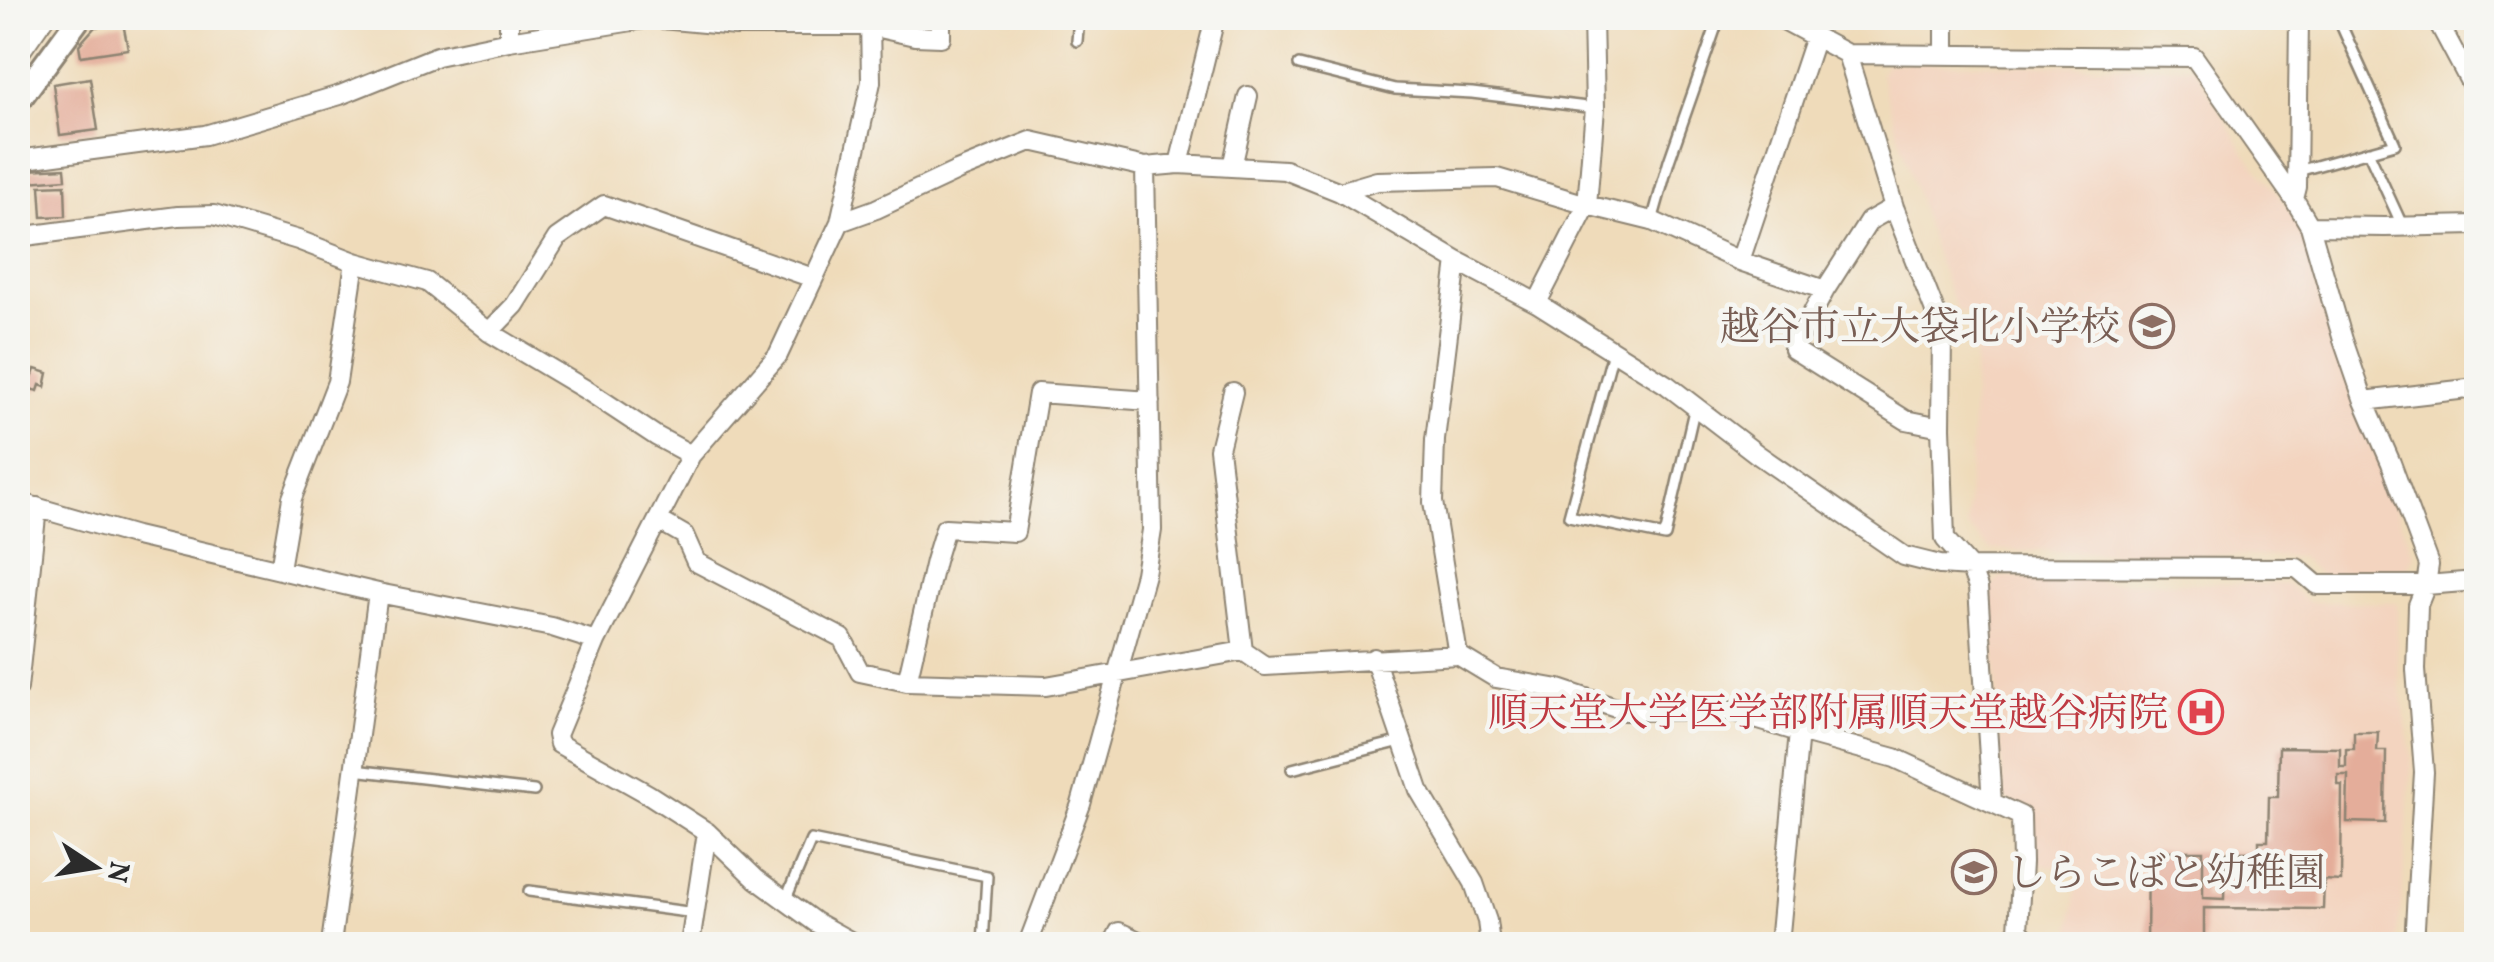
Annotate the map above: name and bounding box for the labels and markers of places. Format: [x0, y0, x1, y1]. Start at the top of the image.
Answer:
place label: 越谷市立大袋北小学校 [1720, 302, 2120, 358]
school or university icon: 越谷市立大袋北小学校 [2129, 303, 2175, 349]
place label: 順天堂大学医学部附属順天堂越谷病院 [1488, 688, 2168, 744]
hospital icon: 順天堂大学医学部附属順天堂越谷病院 [2178, 689, 2224, 735]
place label: しらこばと幼稚園 [2006, 848, 2326, 904]
school or university icon: しらこばと幼稚園 [1951, 849, 1997, 895]

